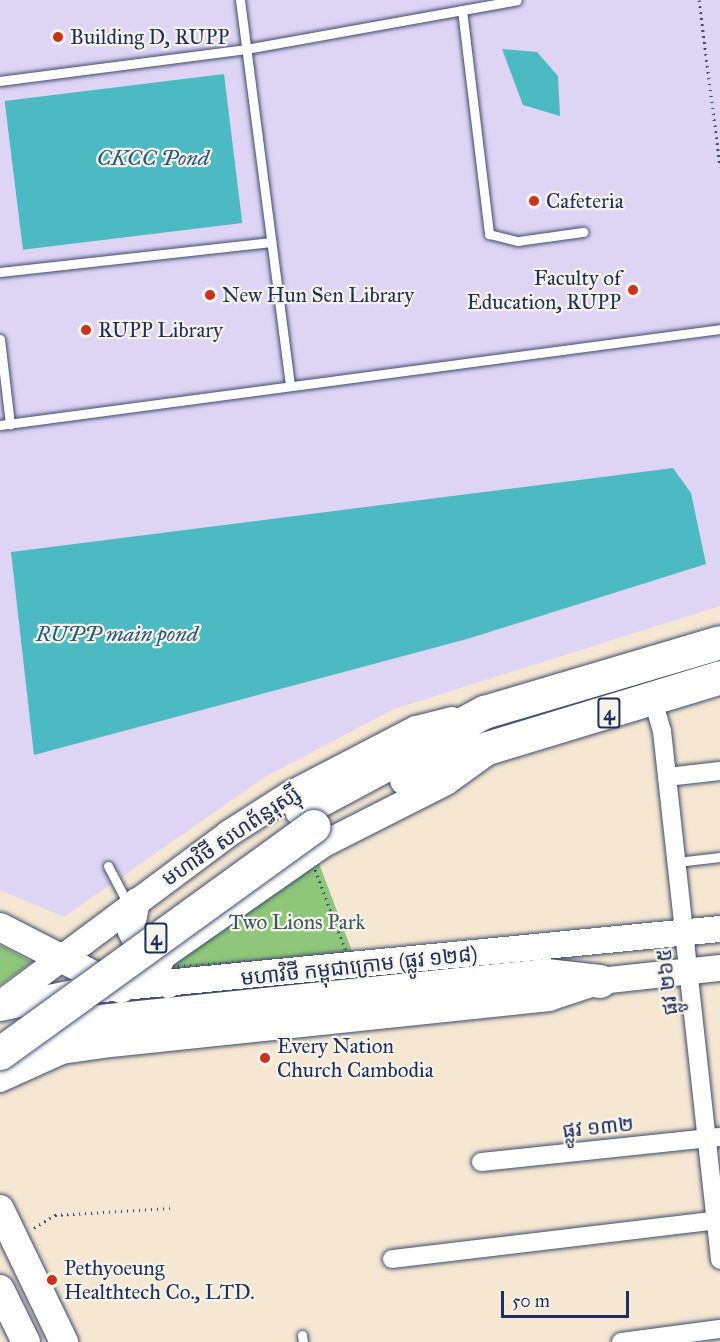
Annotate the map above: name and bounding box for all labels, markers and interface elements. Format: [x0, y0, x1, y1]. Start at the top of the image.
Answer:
place label: Building D, RUPP [70, 24, 229, 50]
marker: Building D, RUPP [51, 30, 65, 44]
water label: CKCC Pond [97, 145, 209, 171]
place label: Cafeteria [546, 188, 624, 214]
marker: Cafeteria [527, 194, 541, 208]
place label: Faculty of Education, RUPP [467, 265, 621, 315]
place label: New Hun Sen Library [222, 282, 414, 308]
marker: Faculty of Education, RUPP [626, 283, 640, 297]
marker: New Hun Sen Library [203, 288, 217, 302]
place label: RUPP Library [98, 317, 223, 343]
marker: RUPP Library [79, 323, 93, 337]
water label: RUPP main pond [36, 621, 198, 647]
road number: 4 [597, 696, 621, 730]
street label: មហាវិថី សហព័ន្ធរុស្ស៊ី [157, 781, 305, 891]
park label: Two Lions Park [229, 909, 365, 935]
road number: 4 [144, 921, 168, 955]
street label: មហាវិថី កម្ពុជាក្រោម (ផ្លូវ ១២៨) [239, 941, 479, 991]
street label: ផ្លូវ ២៦៥ [651, 947, 683, 1017]
place label: Every Nation Church Cambodia [277, 1033, 434, 1083]
marker: Every Nation Church Cambodia [258, 1051, 272, 1065]
street label: ផ្លូវ ១៣២ [561, 1111, 635, 1143]
place label: Pethyoeung Healthtech Co., LTD. [64, 1255, 254, 1305]
marker: Pethyoeung Healthtech Co., LTD. [45, 1273, 59, 1287]
scale bar [504, 1279, 632, 1317]
text: 50 m [512, 1290, 550, 1312]

